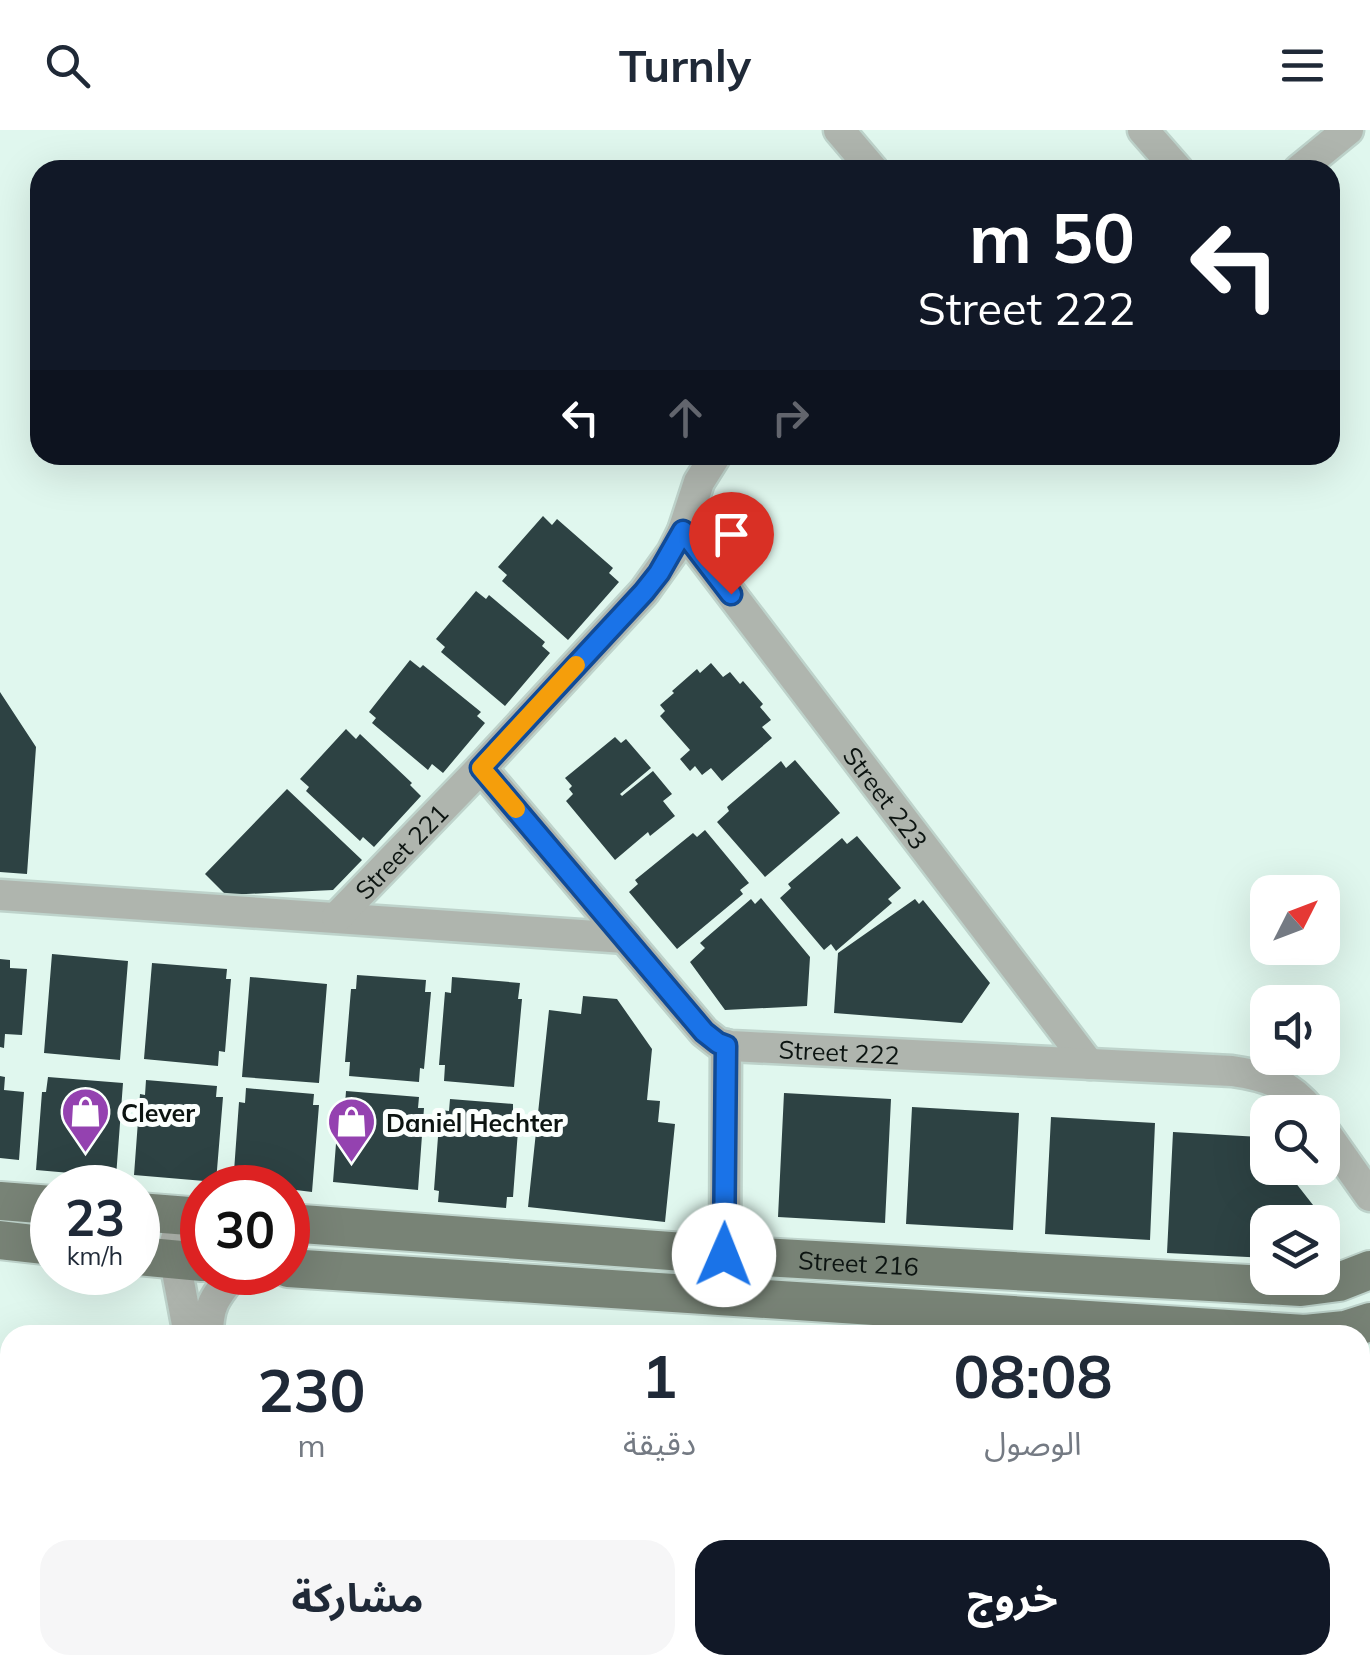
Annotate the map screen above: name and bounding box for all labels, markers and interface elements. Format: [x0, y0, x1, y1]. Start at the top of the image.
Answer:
text: Turnly [619, 37, 751, 93]
icon: search [40, 38, 95, 93]
icon: menu [1275, 38, 1330, 93]
text: 50 m [969, 193, 1135, 281]
icon: left [1170, 200, 1300, 330]
text: Street 222 [918, 280, 1135, 336]
icon: left [553, 390, 608, 445]
icon: ahead [658, 390, 713, 445]
icon: right [763, 390, 818, 445]
pin [689, 492, 774, 595]
icon: arrive [704, 507, 759, 562]
street label: Street 223 [837, 740, 935, 855]
street label: Street 221 [348, 797, 454, 905]
north arrow [1250, 875, 1340, 965]
map controls [1250, 875, 1340, 1295]
button: sound [1250, 985, 1340, 1075]
street label: Street 222 [778, 1033, 900, 1070]
shop icon: Clever [60, 1086, 112, 1154]
button: search [1250, 1095, 1340, 1185]
shop icon: Daniel Hechter [325, 1096, 377, 1164]
place label: Clever [121, 1097, 195, 1128]
place label: Daniel Hechter [386, 1107, 563, 1138]
speed limit sign: 30 [180, 1165, 310, 1295]
text: 23 [65, 1186, 125, 1249]
position arrow [672, 1203, 776, 1307]
button: layers [1250, 1205, 1340, 1295]
text: km/h [67, 1240, 123, 1271]
street label: Street 216 [797, 1244, 920, 1281]
text: 1 [642, 1338, 678, 1413]
text: 08:08 [954, 1338, 1112, 1413]
text: 230 [258, 1352, 366, 1427]
text: دقيقة [623, 1423, 696, 1463]
text: الوصول [984, 1423, 1082, 1463]
text: m [298, 1425, 326, 1465]
button: مشاركة [40, 1540, 675, 1655]
button: خروج [695, 1540, 1330, 1655]

